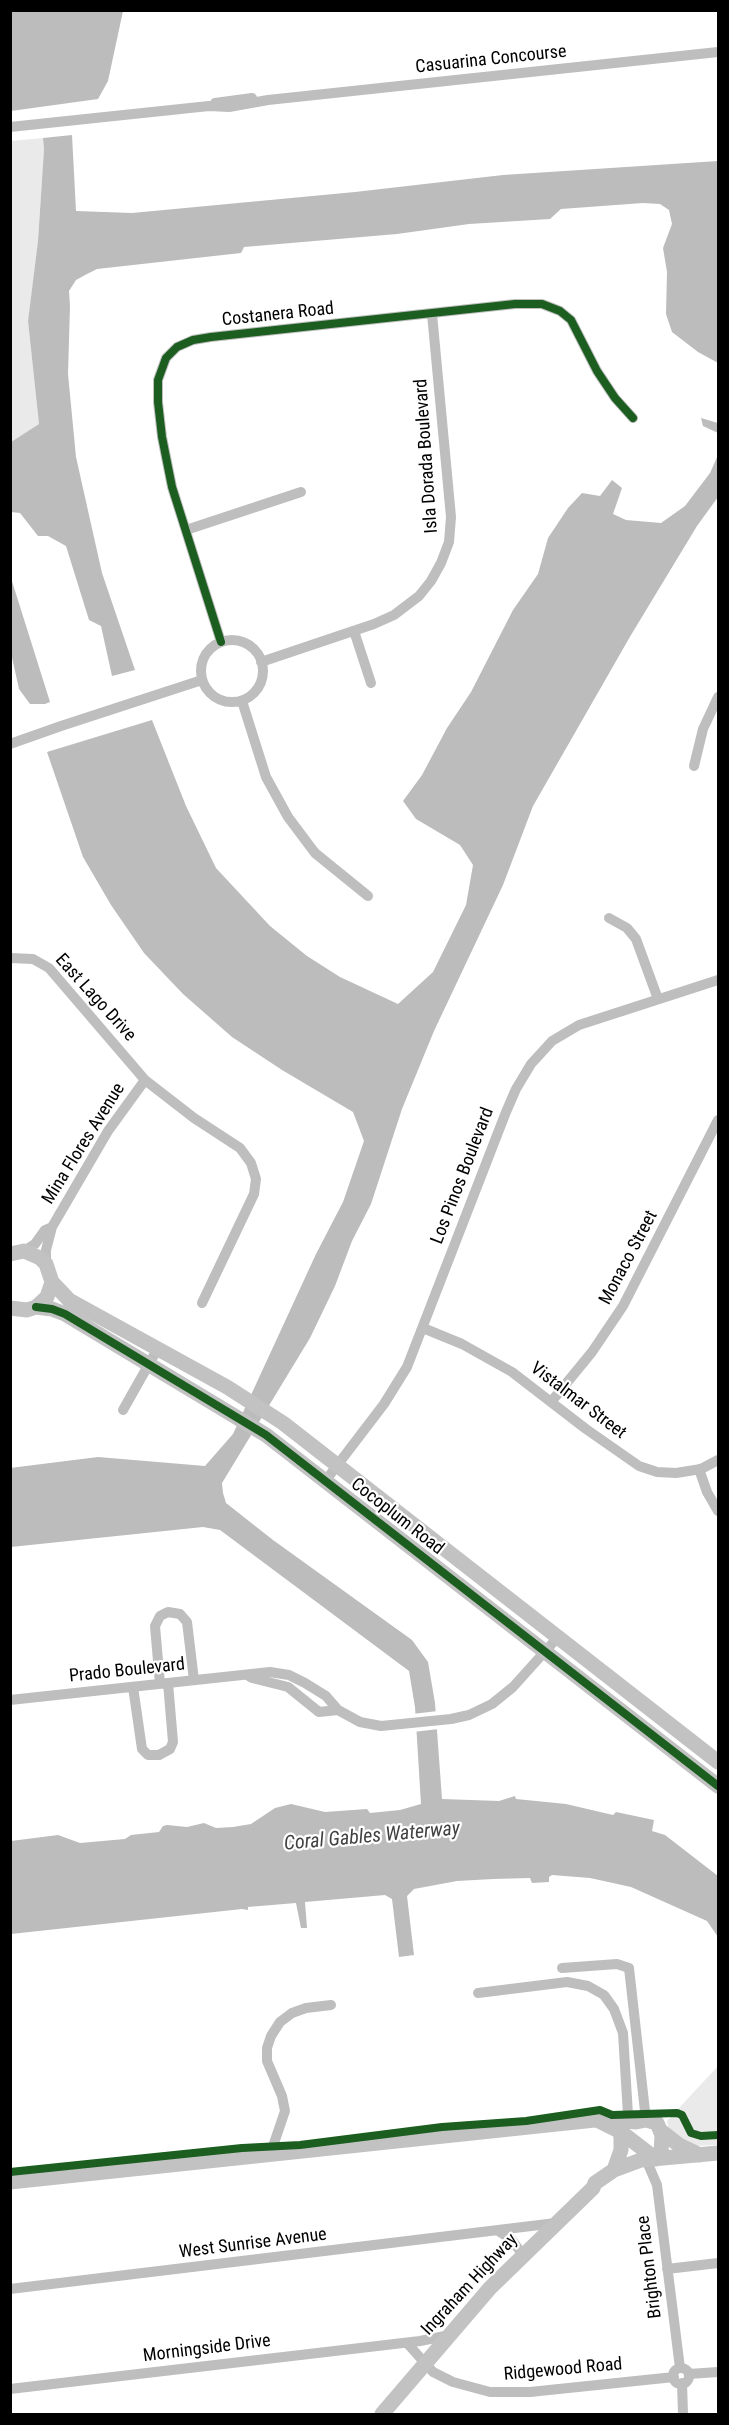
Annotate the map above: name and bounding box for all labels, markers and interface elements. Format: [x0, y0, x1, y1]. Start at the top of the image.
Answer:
street label: Casuarina Concourse [414, 41, 568, 79]
street label: Costanera Road [221, 298, 335, 332]
street label: Isla Dorada Boulevard [411, 378, 443, 534]
street label: East Lago Drive [50, 950, 140, 1046]
street label: Mina Flores Avenue [38, 1079, 130, 1209]
street label: Los Pinos Boulevard [427, 1105, 499, 1247]
street label: Monaco Street [595, 1207, 663, 1309]
street label: Vistalmar Street [526, 1358, 630, 1444]
street label: Cocoplum Road [346, 1474, 448, 1560]
street label: Prado Boulevard [68, 1654, 186, 1688]
water label: Coral Gables Waterway [283, 1817, 461, 1857]
street label: Brighton Place [633, 2214, 667, 2320]
street label: West Sunrise Avenue [178, 2224, 328, 2264]
street label: Ingraham Highway [417, 2230, 523, 2340]
street label: Morningside Drive [142, 2330, 272, 2368]
street label: Ridgewood Road [503, 2354, 623, 2386]

